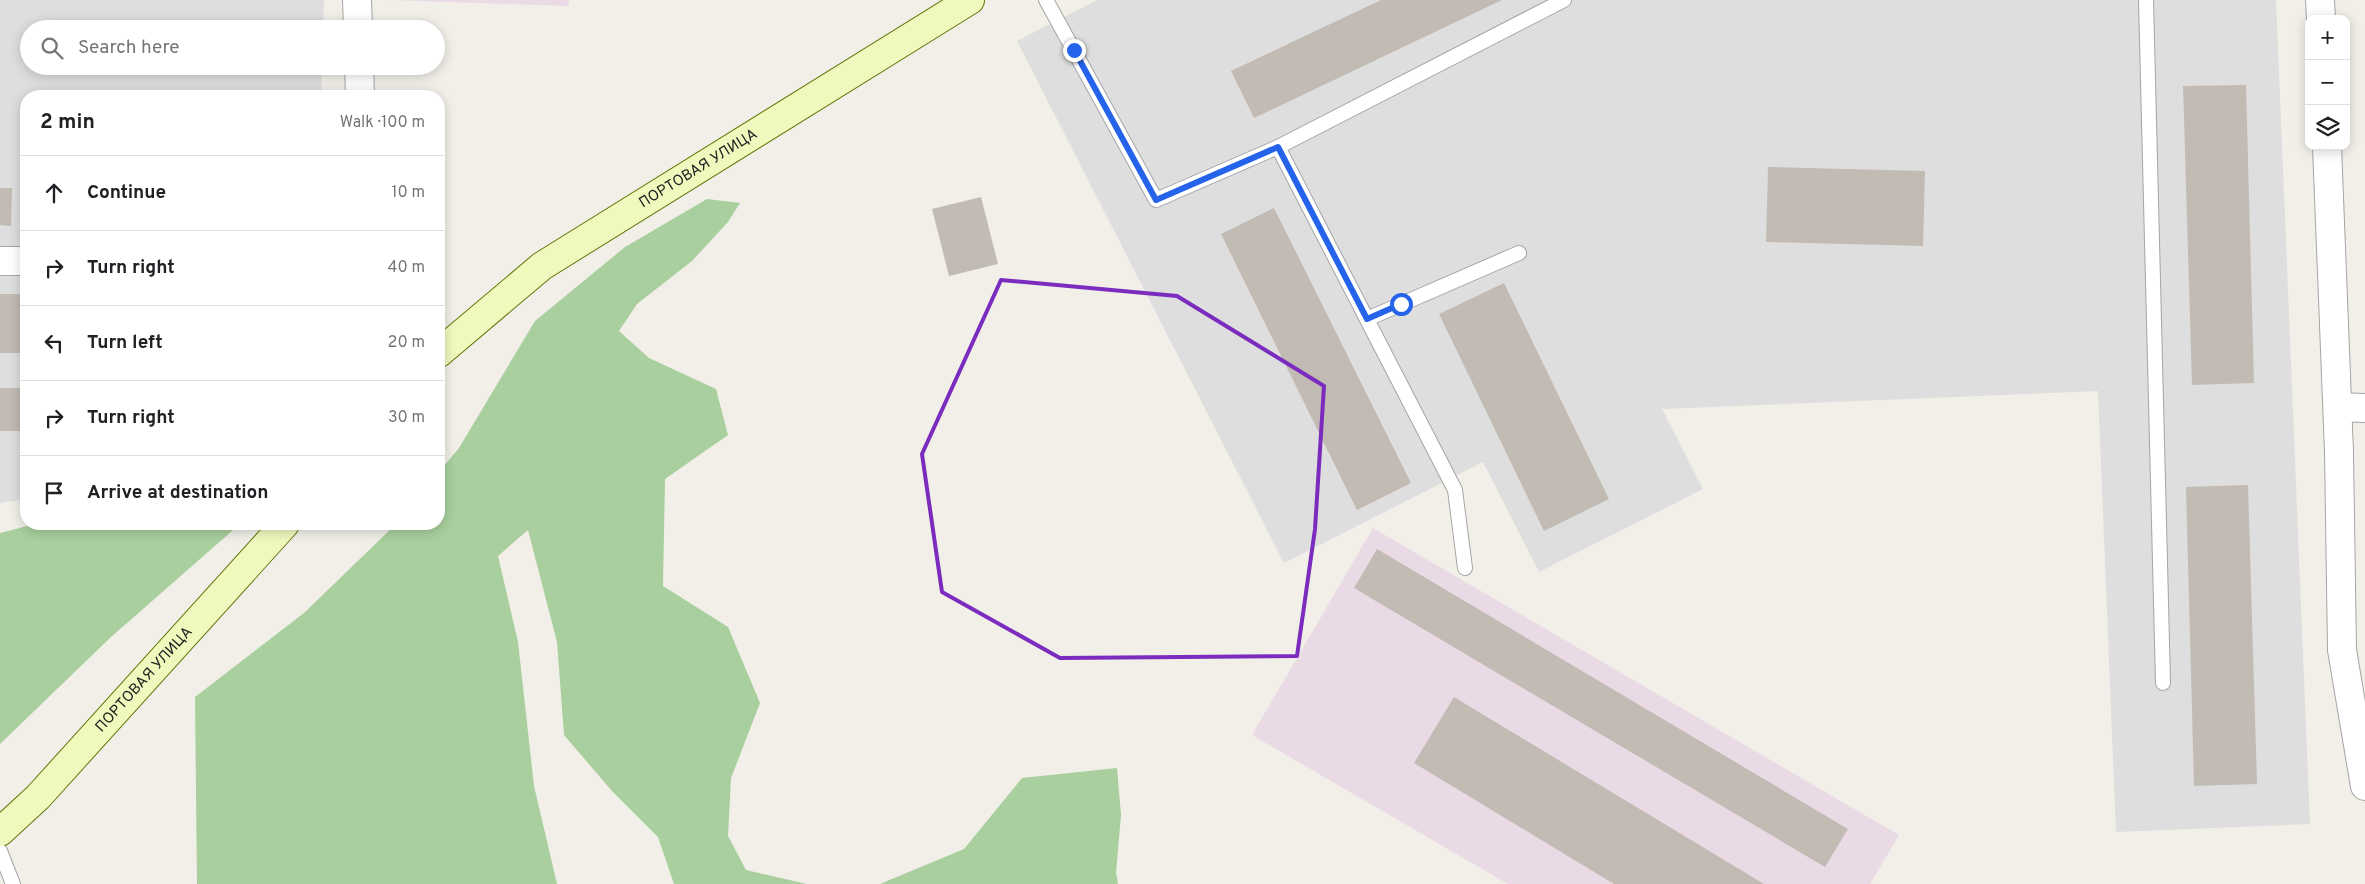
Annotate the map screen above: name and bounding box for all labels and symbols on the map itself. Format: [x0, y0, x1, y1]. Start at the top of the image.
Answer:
route end [1063, 39, 1086, 62]
street label: ПОРТОВАЯ УЛИЦА [636, 125, 761, 213]
route start [1390, 293, 1413, 316]
street label: ПОРТОВАЯ УЛИЦА [92, 623, 197, 736]

